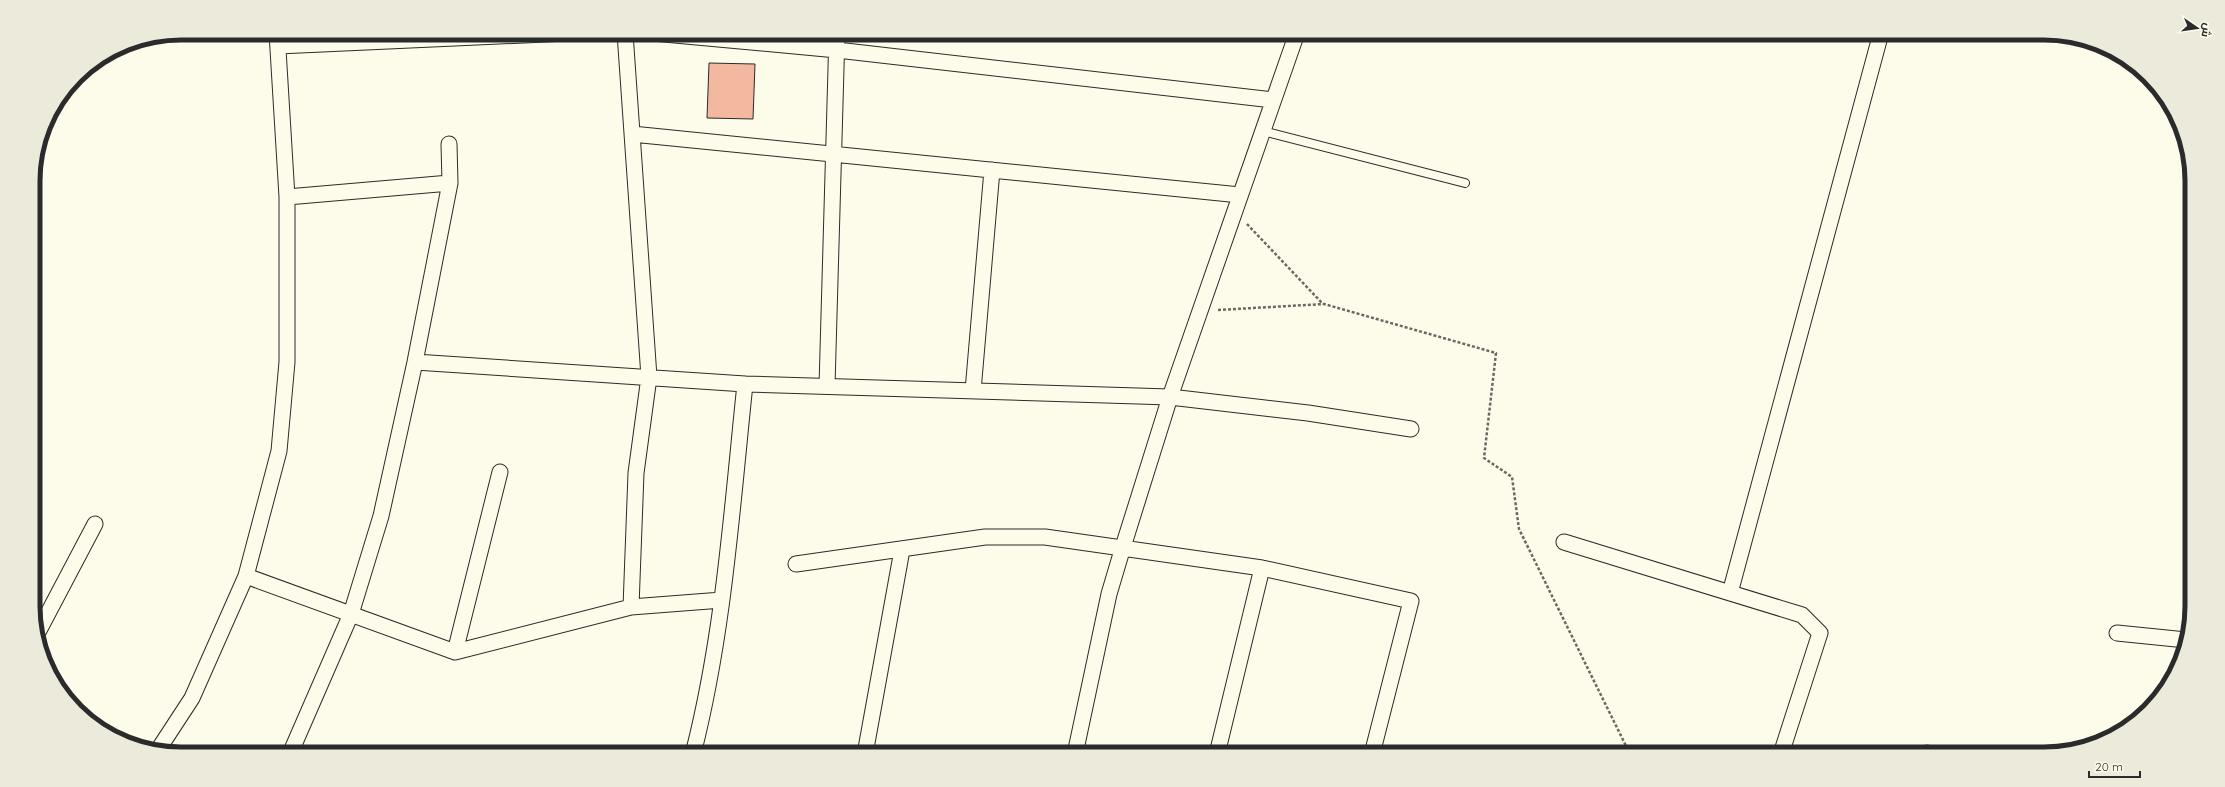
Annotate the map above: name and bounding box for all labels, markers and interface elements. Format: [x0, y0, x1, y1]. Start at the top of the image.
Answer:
north arrow [2177, 8, 2217, 48]
text: ش [2198, 22, 2215, 39]
scale bar [2089, 753, 2140, 779]
text: 20 m [2095, 759, 2123, 774]

